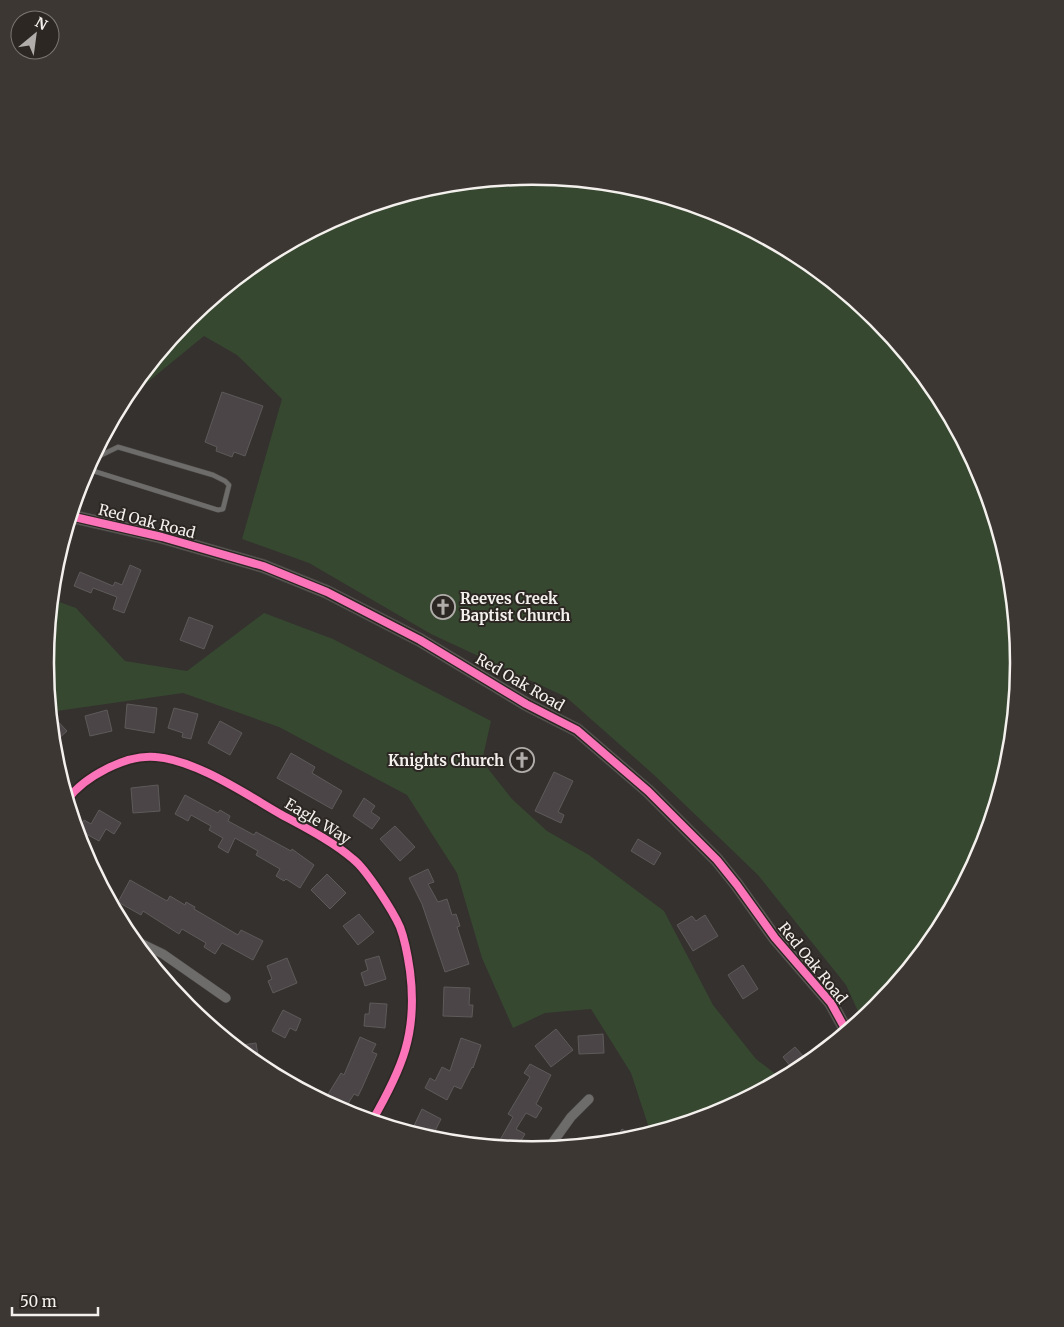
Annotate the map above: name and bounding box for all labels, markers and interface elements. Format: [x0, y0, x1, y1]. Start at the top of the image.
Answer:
north arrow [10, 10, 60, 60]
text: N [32, 13, 51, 34]
street label: Red Oak Road [96, 500, 198, 542]
place label: Reeves Creek Baptist Church [460, 589, 570, 625]
church icon: Reeves Creek Baptist Church [430, 594, 456, 620]
street label: Red Oak Road [472, 649, 568, 715]
church icon: Knights Church [509, 747, 535, 773]
place label: Knights Church [388, 751, 504, 770]
street label: Eagle Way [281, 794, 355, 848]
street label: Red Oak Road [774, 918, 852, 1008]
scale bar [12, 1284, 99, 1316]
text: 50 m [20, 1292, 57, 1311]

